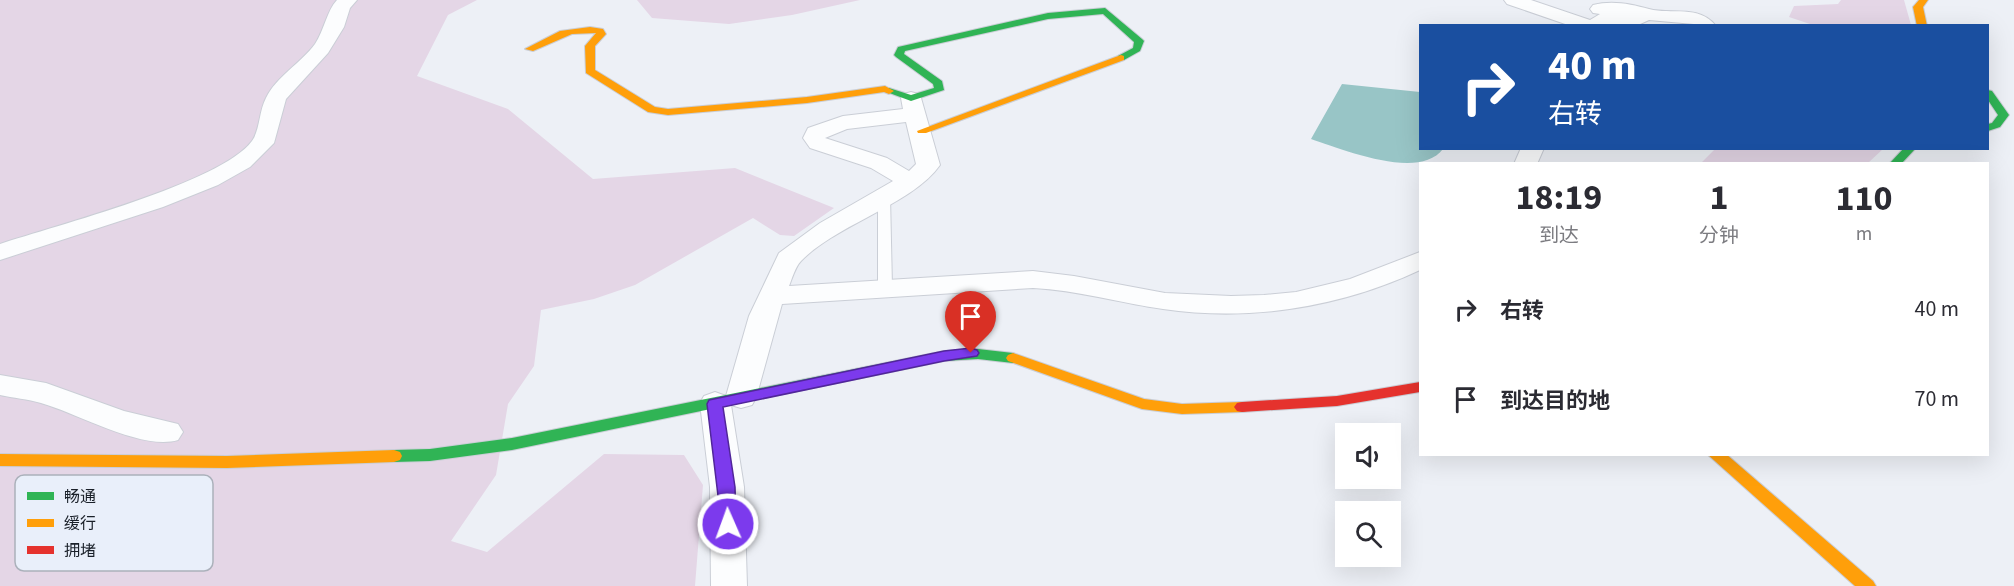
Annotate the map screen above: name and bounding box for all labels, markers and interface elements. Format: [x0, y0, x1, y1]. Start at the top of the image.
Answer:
text: 40 m [1548, 36, 1637, 96]
icon: right [1449, 48, 1527, 126]
text: 右转 [1548, 95, 1602, 134]
text: 18:19 [1516, 172, 1602, 223]
text: 1 [1709, 172, 1728, 223]
text: 110 [1835, 173, 1892, 224]
text: m [1856, 220, 1872, 248]
text: 到达 [1539, 222, 1579, 250]
text: 分钟 [1699, 222, 1739, 250]
pin [945, 291, 996, 353]
icon: right [1449, 293, 1482, 326]
text: 40 m [1914, 293, 1959, 325]
text: 右转 [1500, 295, 1544, 327]
icon: arrive [954, 300, 987, 333]
icon: arrive [1449, 383, 1482, 416]
text: 70 m [1914, 383, 1959, 415]
text: 到达目的地 [1500, 385, 1610, 417]
map controls [1335, 423, 1401, 567]
button: sound [1335, 423, 1401, 489]
legend [15, 475, 213, 571]
text: 畅通 [64, 486, 96, 508]
position arrow [696, 492, 760, 556]
button: search [1335, 501, 1401, 567]
text: 缓行 [64, 513, 96, 535]
text: 拥堵 [64, 540, 96, 562]

